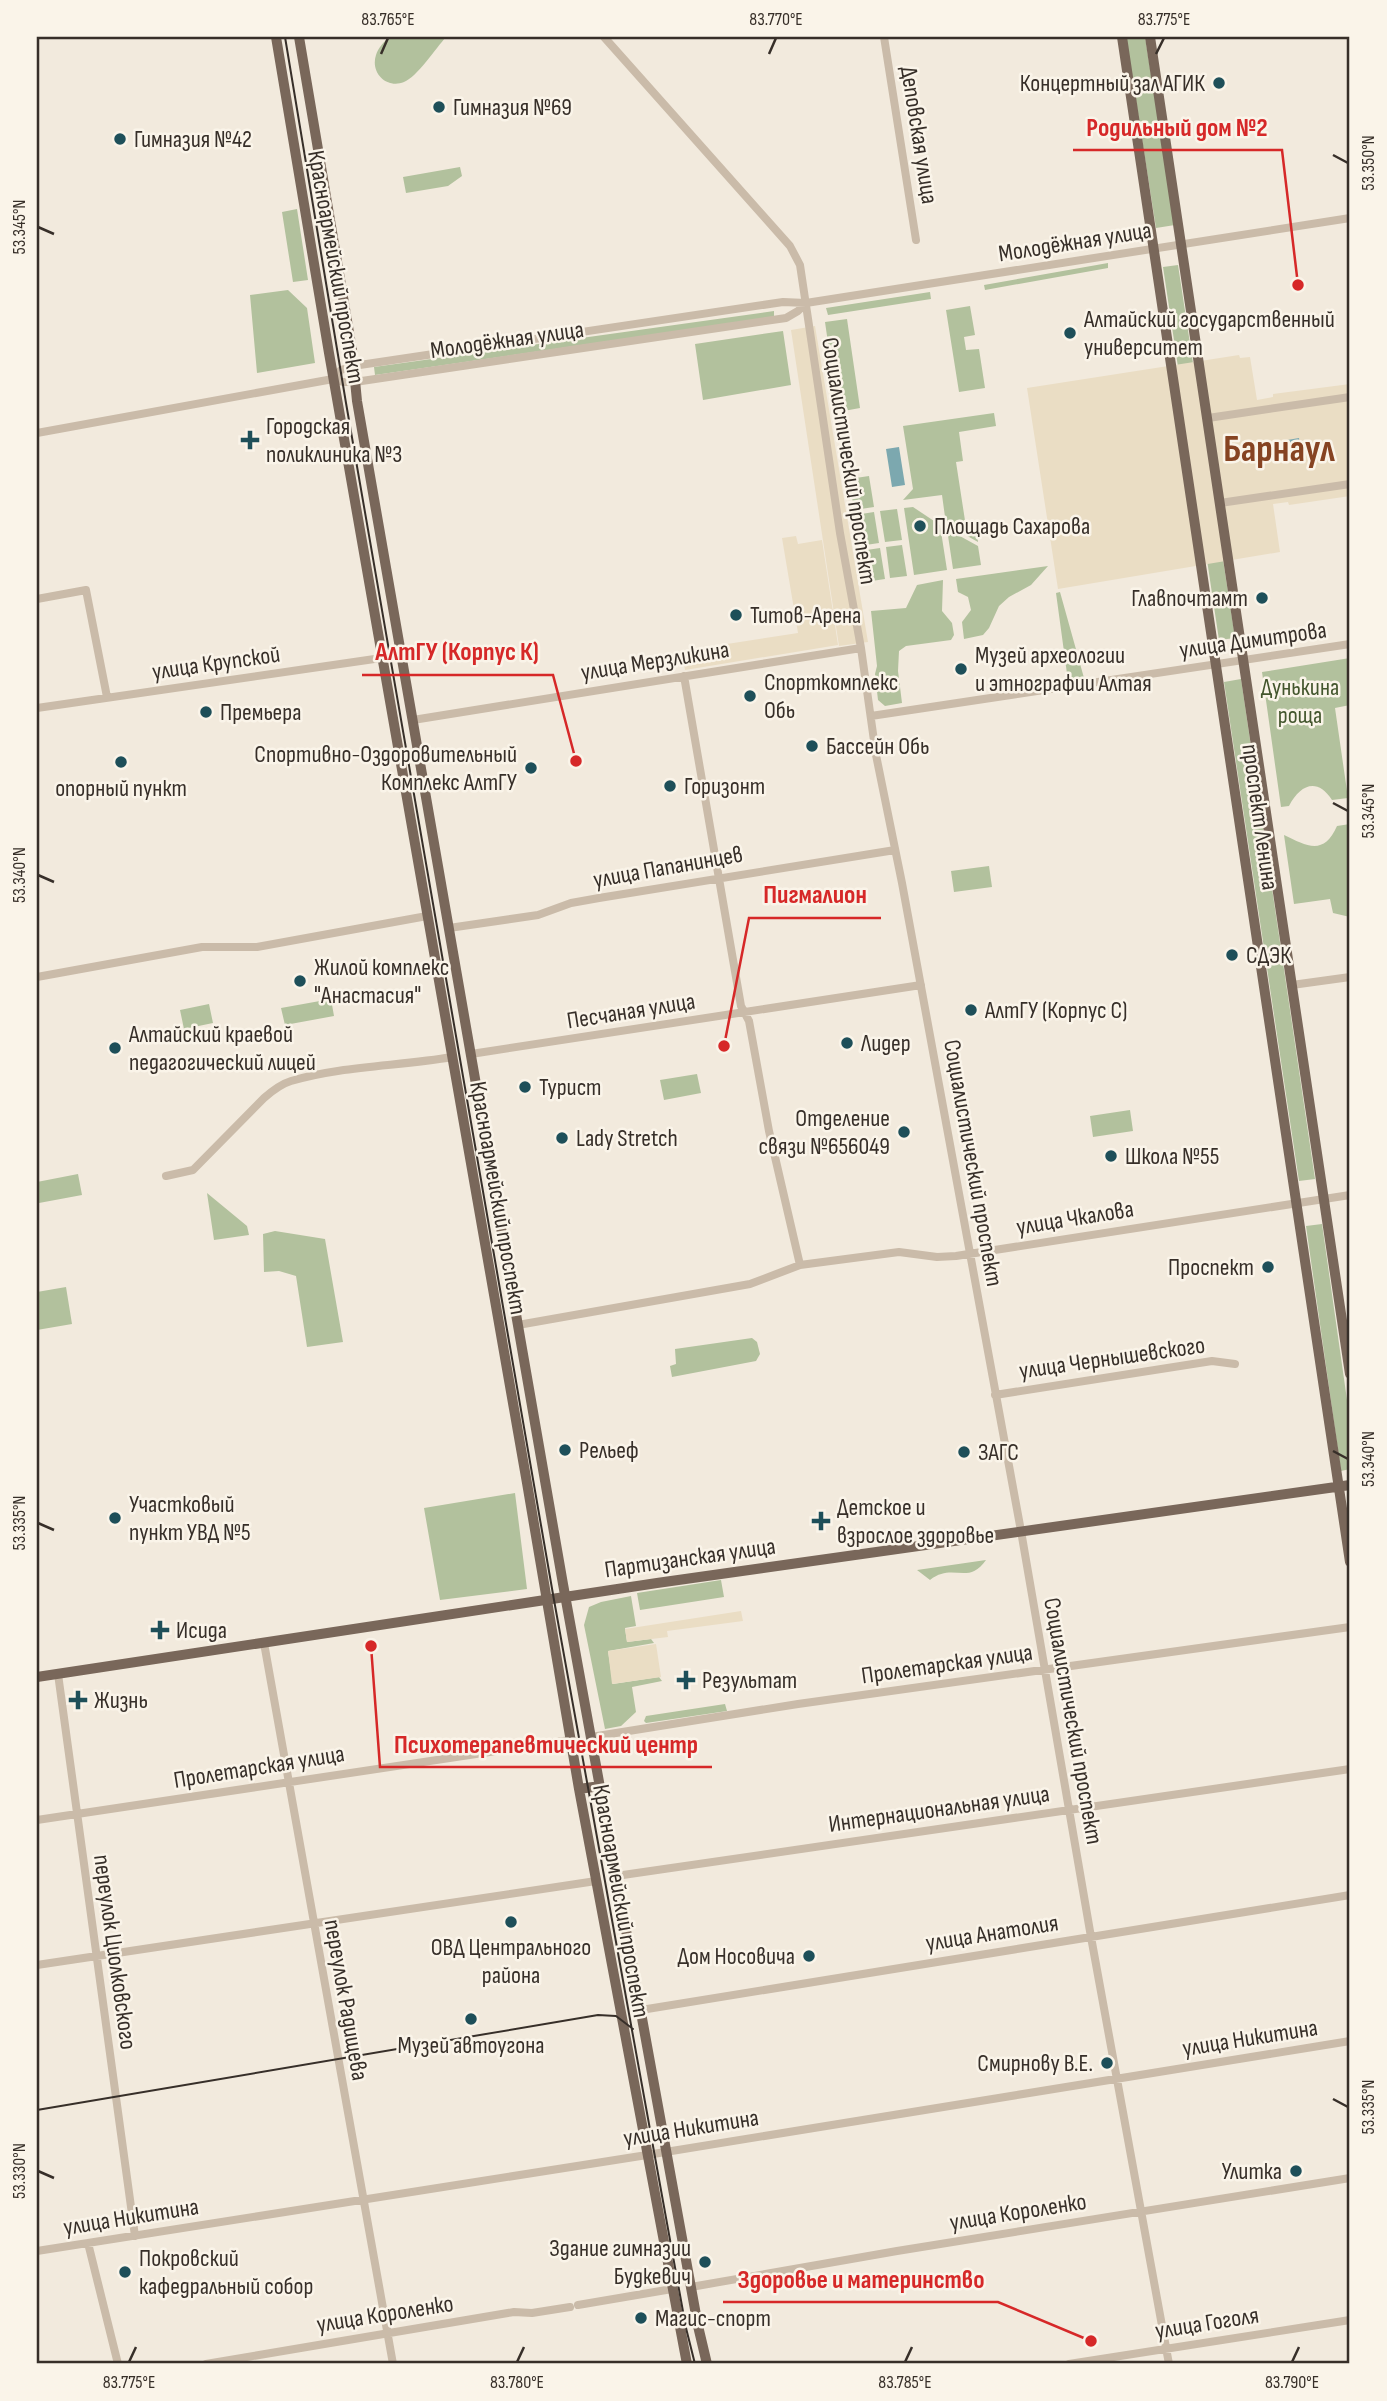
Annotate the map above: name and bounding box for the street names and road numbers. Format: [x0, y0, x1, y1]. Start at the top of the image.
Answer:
street label: Деповская улица [894, 64, 944, 206]
street label: Красноармейский проспект [301, 148, 371, 386]
street label: Молодёжная улица [996, 216, 1154, 268]
street label: Молодёжная улица [428, 315, 586, 365]
street label: Социалистический проспект [815, 335, 883, 587]
street label: улица Димитрова [1178, 615, 1328, 665]
street label: улица Мерзликина [579, 635, 731, 687]
street label: улица Крупской [150, 640, 282, 686]
street label: проспект Ленина [1235, 742, 1285, 892]
street label: улица Папанинцев [591, 840, 745, 894]
street label: Песчаная улица [565, 987, 697, 1035]
street label: Социалистический проспект [937, 1037, 1009, 1289]
street label: Красноармейский проспект [463, 1079, 533, 1317]
street label: улица Чкалова [1014, 1194, 1136, 1242]
street label: улица Чернышевского [1017, 1331, 1207, 1385]
street label: Партизанская улица [603, 1532, 777, 1584]
street label: Социалистический проспект [1037, 1595, 1109, 1847]
street label: Пролетарская улица [860, 1638, 1034, 1690]
street label: Пролетарская улица [171, 1739, 347, 1795]
street label: Интернациональная улица [827, 1779, 1051, 1839]
street label: Красноармейский проспект [586, 1782, 656, 2020]
street label: переулок Циолковского [87, 1853, 143, 2051]
street label: улица Анатолия [924, 1908, 1060, 1958]
street label: переулок Радищева [318, 1917, 374, 2083]
street label: улица Никитина [1180, 2013, 1320, 2063]
street label: улица Никитина [621, 2103, 761, 2153]
street label: улица Короленко [948, 2187, 1088, 2237]
street label: улица Никитина [61, 2192, 201, 2242]
street label: улица Короленко [315, 2289, 455, 2339]
street label: улица Гоголя [1153, 2301, 1261, 2345]

